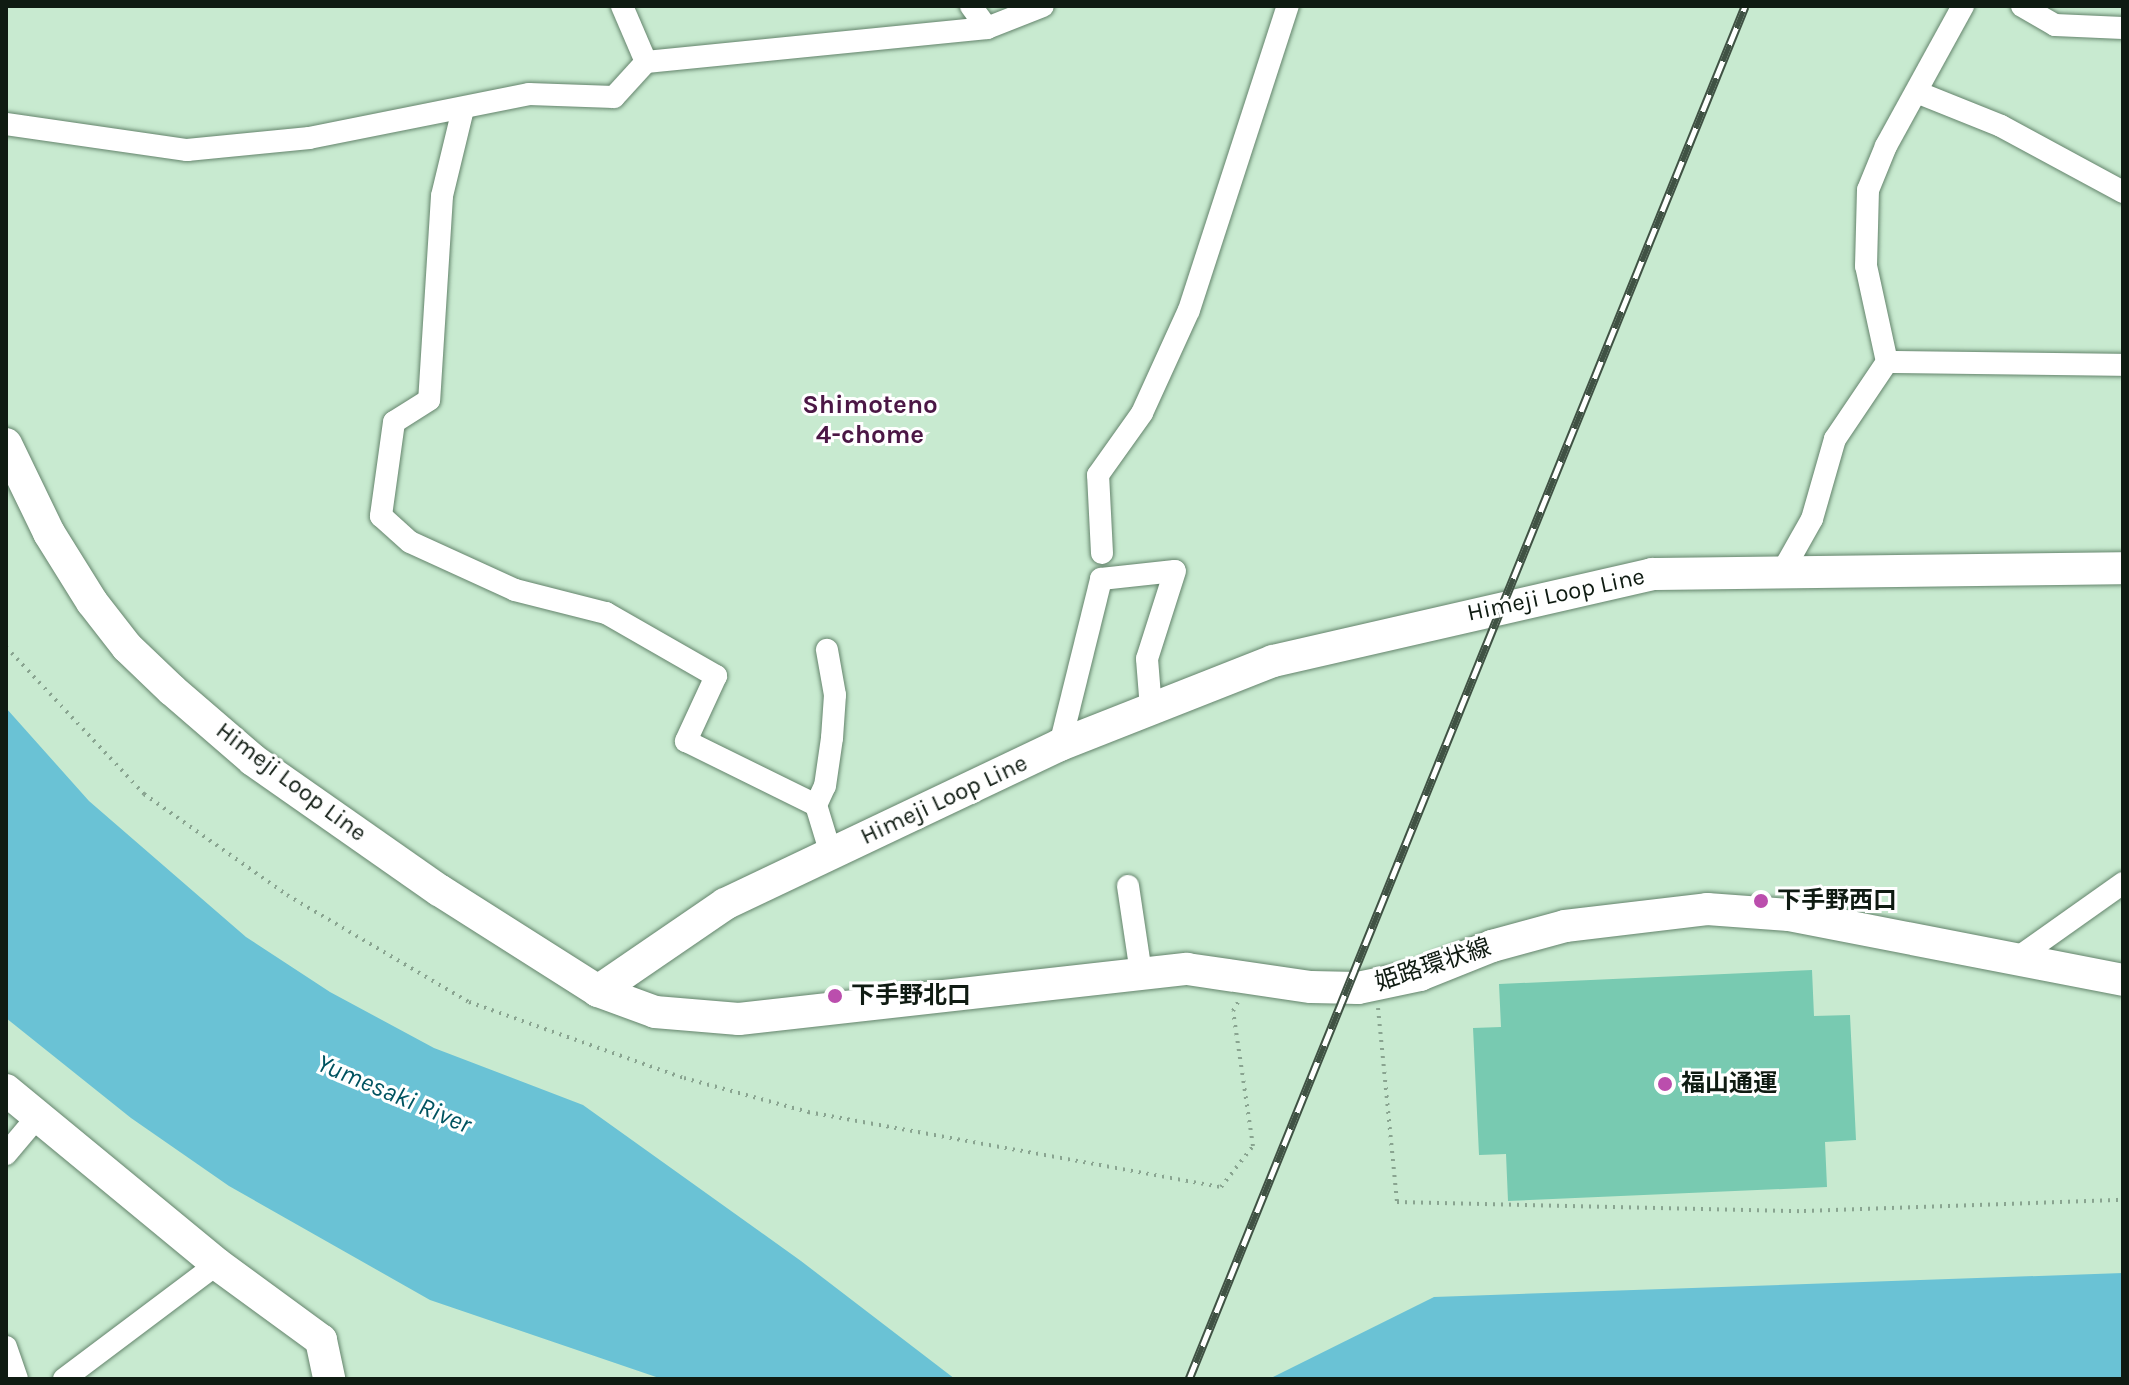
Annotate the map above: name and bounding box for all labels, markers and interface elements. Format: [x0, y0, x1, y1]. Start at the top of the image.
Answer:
district label: Shimoteno 4-chome [802, 389, 938, 450]
street label: Himeji Loop Line [1465, 562, 1647, 628]
street label: Himeji Loop Line [210, 716, 372, 848]
street label: Himeji Loop Line [856, 749, 1032, 851]
place label: 下手野西口 [1777, 887, 1897, 915]
marker: 下手野西口 [1752, 892, 1770, 910]
street label: 姫路環状線 [1371, 933, 1495, 997]
place label: 下手野北口 [851, 982, 971, 1010]
marker: 下手野北口 [826, 987, 844, 1005]
water label: Yumesaki River [312, 1047, 476, 1141]
place label: 福山通運 [1681, 1070, 1777, 1098]
marker: 福山通運 [1656, 1075, 1674, 1093]

